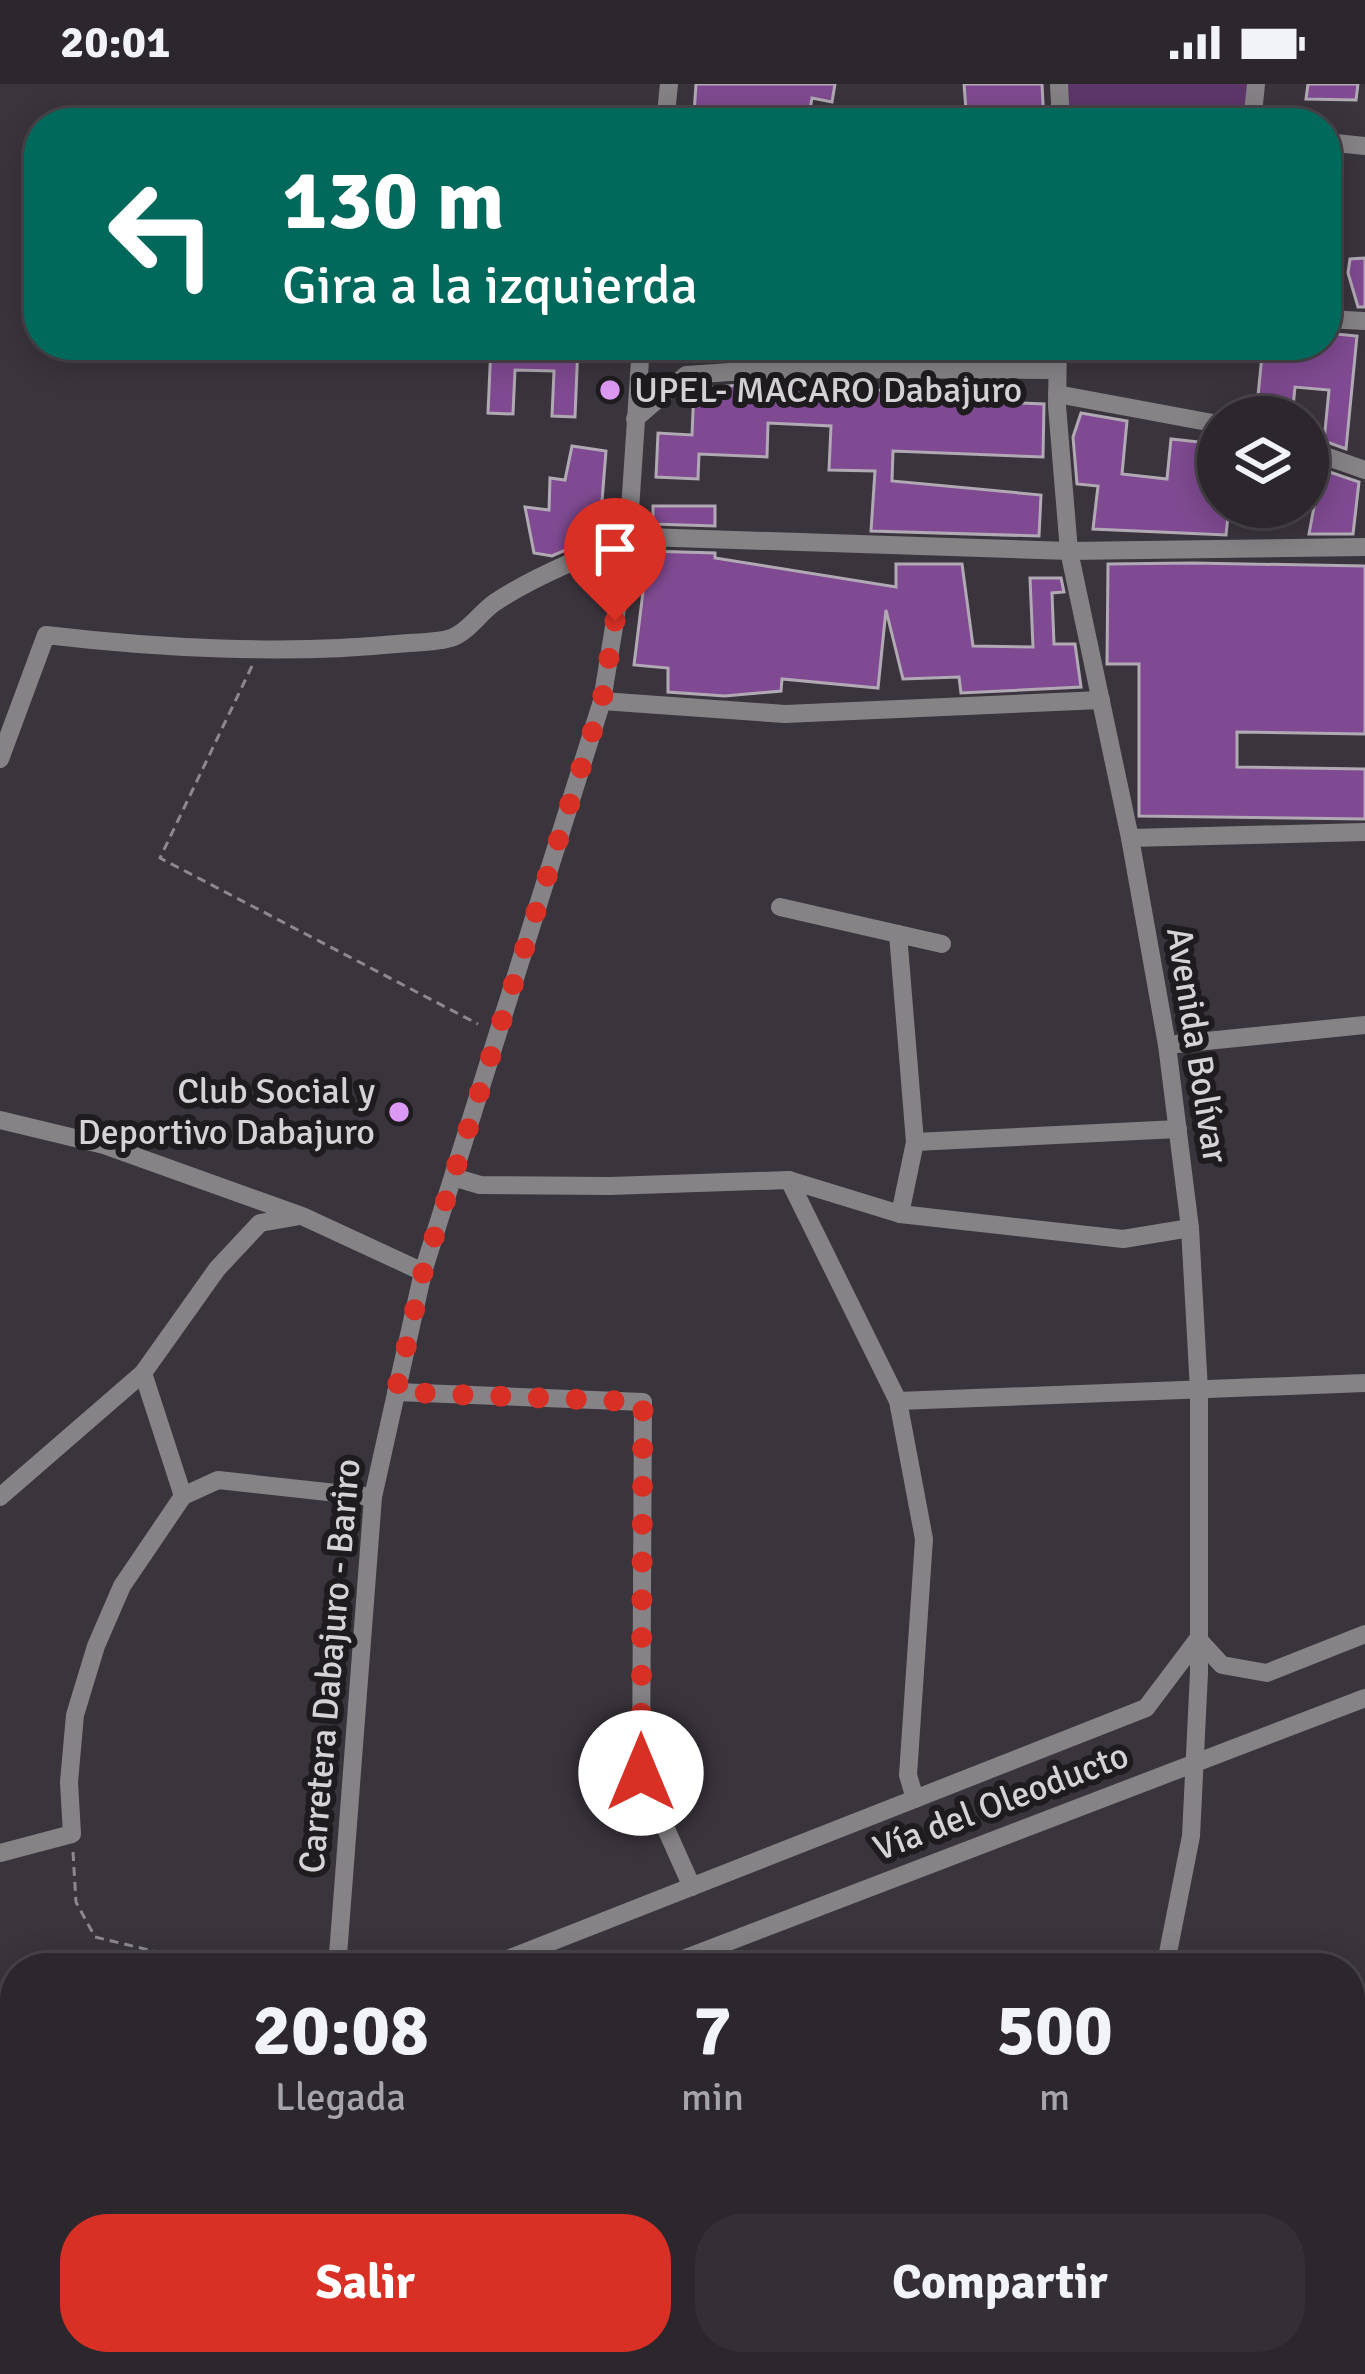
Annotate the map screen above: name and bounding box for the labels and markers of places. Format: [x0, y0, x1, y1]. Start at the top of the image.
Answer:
place label: UPEL- MACARO Dabajuro [634, 368, 1022, 413]
marker: UPEL- MACARO Dabajuro [597, 377, 623, 403]
pin [564, 498, 666, 621]
place label: Club Social y Deportivo Dabajuro [77, 1069, 375, 1155]
marker: Club Social y Deportivo Dabajuro [386, 1099, 412, 1125]

